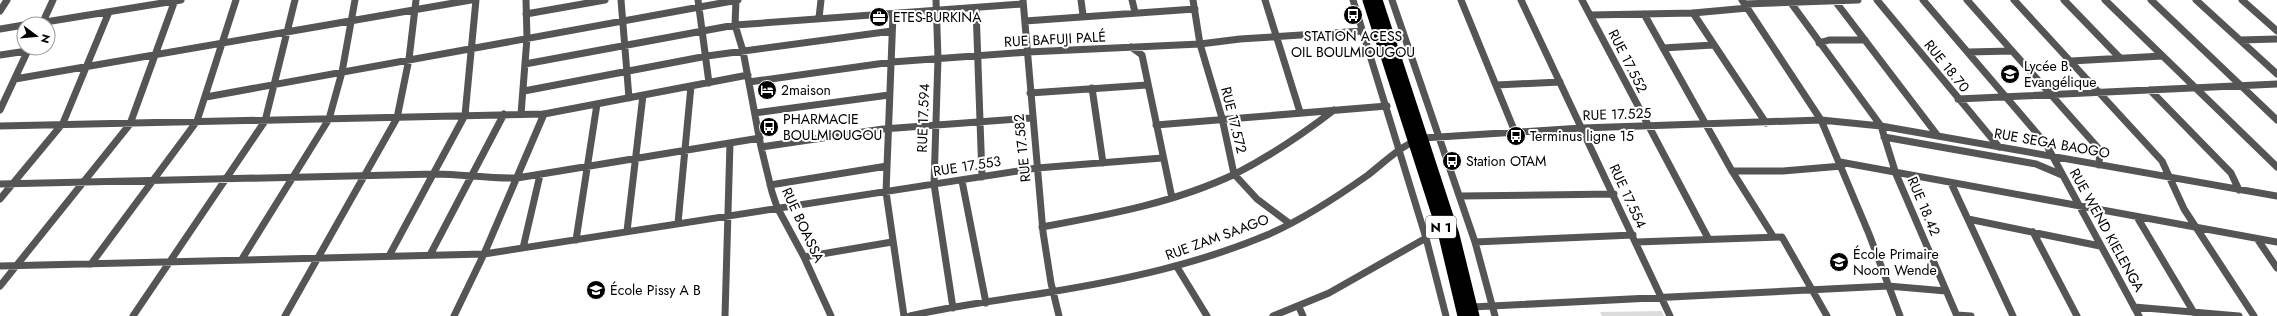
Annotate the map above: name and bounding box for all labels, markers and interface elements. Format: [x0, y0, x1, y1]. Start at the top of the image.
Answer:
bus stop icon: STATION ACESS OIL BOULMIOUGOU [1342, 4, 1364, 26]
office icon: ETES-BURKINA [868, 6, 890, 28]
place label: ETES-BURKINA [893, 7, 982, 27]
north arrow [16, 16, 56, 56]
street label: RUE BAFUJI PALÉ [1004, 26, 1106, 52]
place label: STATION ACESS OIL BOULMIOUGOU [1291, 26, 1415, 62]
street label: RUE 17.552 [1603, 26, 1653, 96]
text: N [37, 32, 55, 45]
street label: RUE 18.70 [1920, 36, 1974, 96]
place label: Lycée B. Evangélique [2024, 56, 2097, 92]
school or university icon: Lycée B. Evangélique [1999, 63, 2021, 85]
hotel icon: 2maison [756, 79, 778, 101]
place label: 2maison [781, 80, 831, 100]
street label: RUE 17.594 [912, 83, 934, 153]
street label: RUE 17.572 [1216, 85, 1252, 156]
street label: RUE 17.525 [1582, 103, 1652, 125]
place label: PHARMACIE BOULMIOUGOU [783, 109, 882, 145]
street label: RUE 17.582 [1008, 113, 1036, 183]
bus stop icon: PHARMACIE BOULMIOUGOU [758, 116, 780, 138]
street label: RUE SEGA BAOGO [1993, 123, 2111, 163]
bus stop icon: Terminus ligne 15 [1505, 125, 1527, 147]
place label: Terminus ligne 15 [1530, 126, 1634, 146]
bus stop icon: Station OTAM [1441, 150, 1463, 172]
street label: RUE 17.553 [932, 151, 1003, 181]
place label: Station OTAM [1466, 151, 1546, 171]
street label: RUE 17.554 [1604, 161, 1652, 231]
street label: RUE WEND KIELENGA [2065, 165, 2150, 296]
street label: RUE 18.42 [1903, 173, 1945, 239]
street label: RUE BOASSA [777, 184, 829, 267]
street label: RUE ZAM SAAGO [1162, 209, 1272, 265]
road number: N 1 [1426, 216, 1456, 238]
place label: École Primaire Noom Wende [1853, 244, 1939, 280]
school or university icon: École Primaire Noom Wende [1828, 251, 1850, 273]
school or university icon: École Pissy A B [585, 279, 607, 301]
place label: École Pissy A B [610, 280, 701, 300]

